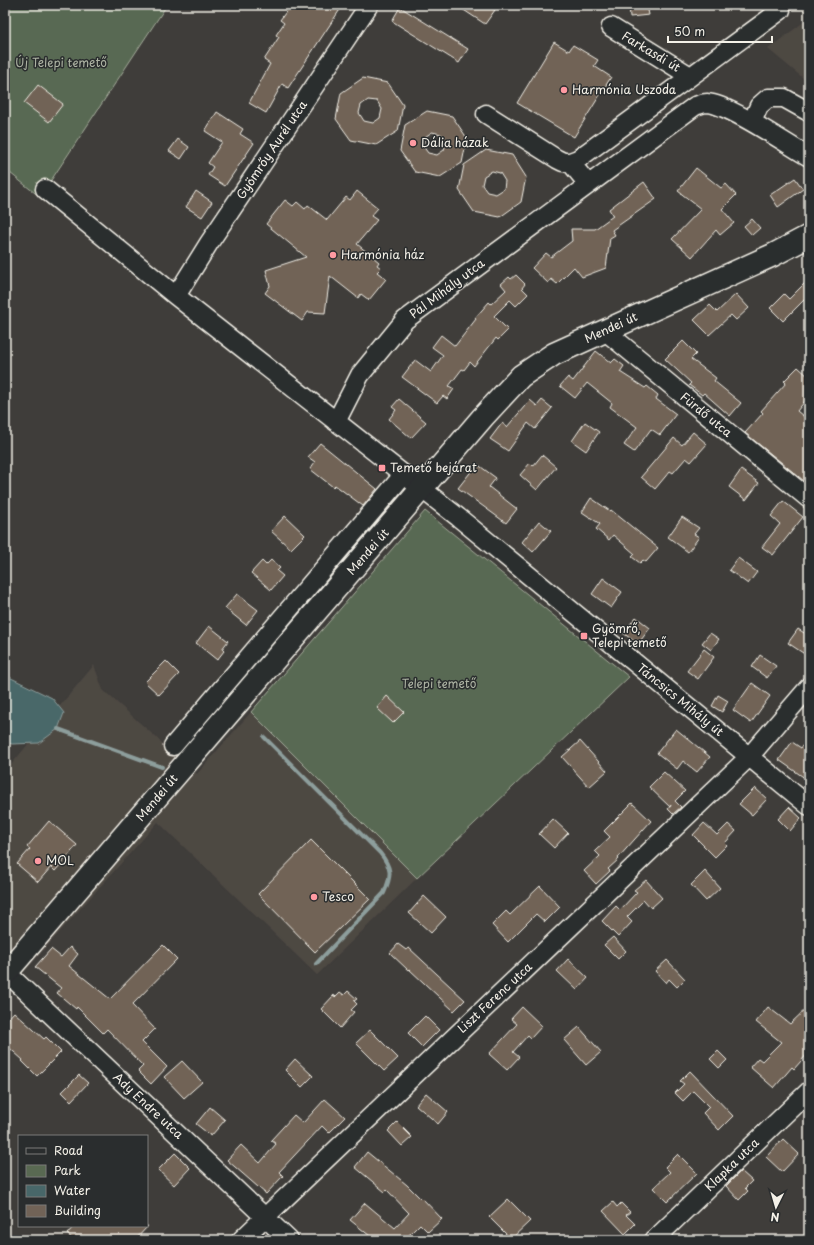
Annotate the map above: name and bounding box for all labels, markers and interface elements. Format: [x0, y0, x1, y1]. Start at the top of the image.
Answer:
scale bar [668, 18, 772, 44]
text: 50 m [674, 22, 705, 40]
street label: Farkasdi út [619, 27, 684, 76]
park label: Új Telepi temető [15, 53, 107, 71]
place label: Harmónia Uszoda [572, 80, 677, 98]
marker: Harmónia Uszoda [559, 85, 569, 95]
street label: Gyömrőy Aurél utca [231, 96, 311, 203]
place label: Dália házak [421, 133, 489, 151]
marker: Dália házak [408, 138, 418, 148]
place label: Harmónia ház [341, 245, 424, 263]
marker: Harmónia ház [328, 250, 338, 260]
street label: Pál Mihály utca [405, 254, 488, 322]
street label: Mendei út [581, 307, 640, 347]
street label: Fürdő utca [677, 388, 737, 441]
place label: Temető bejárat [390, 458, 477, 476]
marker: Temető bejárat [377, 463, 387, 473]
street label: Mendei út [342, 524, 393, 579]
place label: Gyömrő, Telepi temető [592, 619, 667, 651]
marker: Gyömrő, Telepi temető [579, 631, 589, 641]
street label: Táncsics Mihály út [633, 659, 728, 740]
park label: Telepi temető [402, 674, 477, 692]
street label: Mendei út [131, 770, 181, 825]
place label: MOL [46, 851, 74, 869]
marker: MOL [33, 856, 43, 866]
place label: Tesco [322, 887, 354, 905]
marker: Tesco [309, 892, 319, 902]
street label: Liszt Ferenc utca [453, 957, 536, 1037]
street label: Ady Endre utca [109, 1068, 188, 1143]
street label: Klapka utca [700, 1133, 763, 1195]
legend [18, 1135, 148, 1227]
text: Road [54, 1141, 83, 1159]
text: Park [54, 1161, 81, 1179]
text: Water [54, 1181, 91, 1199]
north arrow [756, 1187, 796, 1227]
text: Building [54, 1201, 101, 1219]
text: N [770, 1209, 780, 1226]

